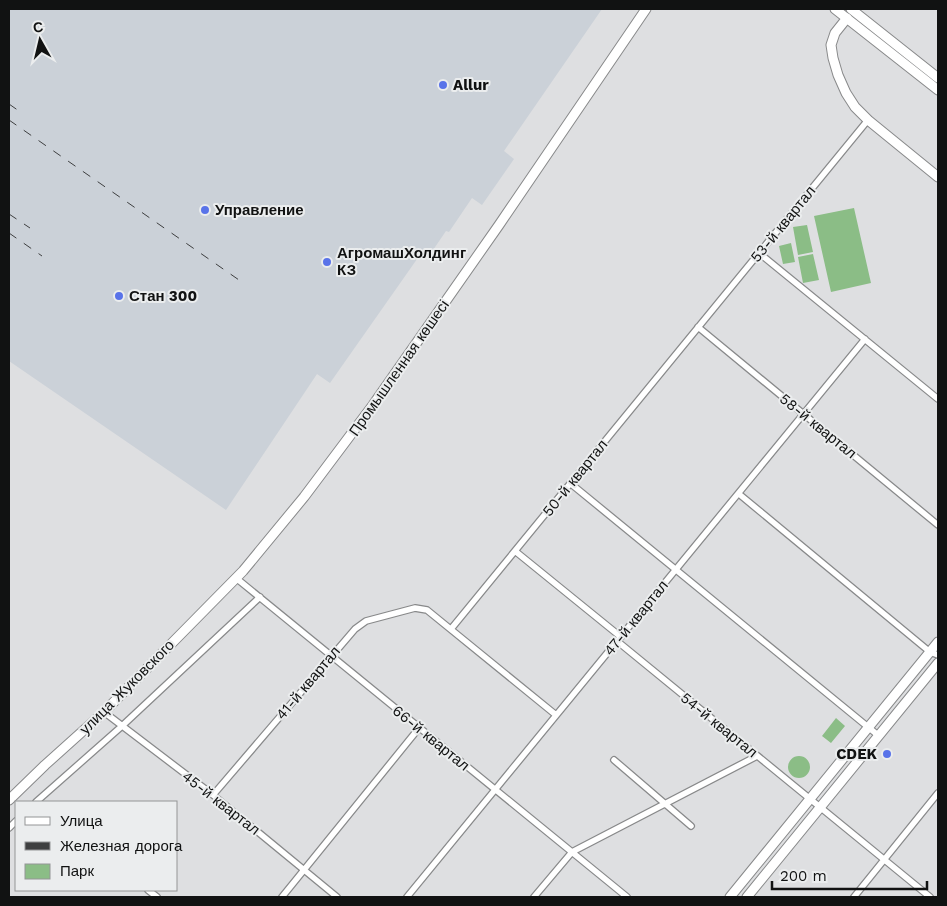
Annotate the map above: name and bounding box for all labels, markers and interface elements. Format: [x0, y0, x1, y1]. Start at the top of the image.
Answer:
north arrow [15, 15, 65, 65]
text: С [32, 18, 44, 36]
place label: Allur [453, 76, 489, 94]
marker: Allur [437, 79, 449, 91]
street label: 53-й квартал [747, 182, 819, 266]
place label: Управление [215, 201, 304, 219]
marker: Управление [199, 204, 211, 216]
place label: АгромашХолдинг КЗ [337, 244, 466, 279]
marker: АгромашХолдинг КЗ [321, 256, 333, 268]
place label: Стан 300 [129, 287, 197, 305]
marker: Стан 300 [113, 290, 125, 302]
street label: Промышленная көшесі [345, 297, 453, 439]
street label: 58-й квартал [776, 390, 860, 462]
street label: 50-й квартал [539, 436, 611, 520]
street label: 47-й квартал [600, 577, 672, 659]
street label: улица Жуковского [76, 636, 178, 738]
street label: 41-й квартал [272, 643, 344, 723]
street label: 54-й квартал [677, 689, 761, 761]
street label: 66-й квартал [389, 701, 473, 775]
place label: CDEK [836, 745, 878, 763]
marker: CDEK [881, 748, 893, 760]
street label: 45-й квартал [179, 767, 263, 839]
legend [15, 801, 178, 891]
text: Улица [60, 812, 103, 830]
text: Железная дорога [60, 837, 183, 855]
scale bar [772, 858, 927, 890]
text: Парк [60, 862, 94, 880]
text: 200 m [780, 867, 827, 885]

